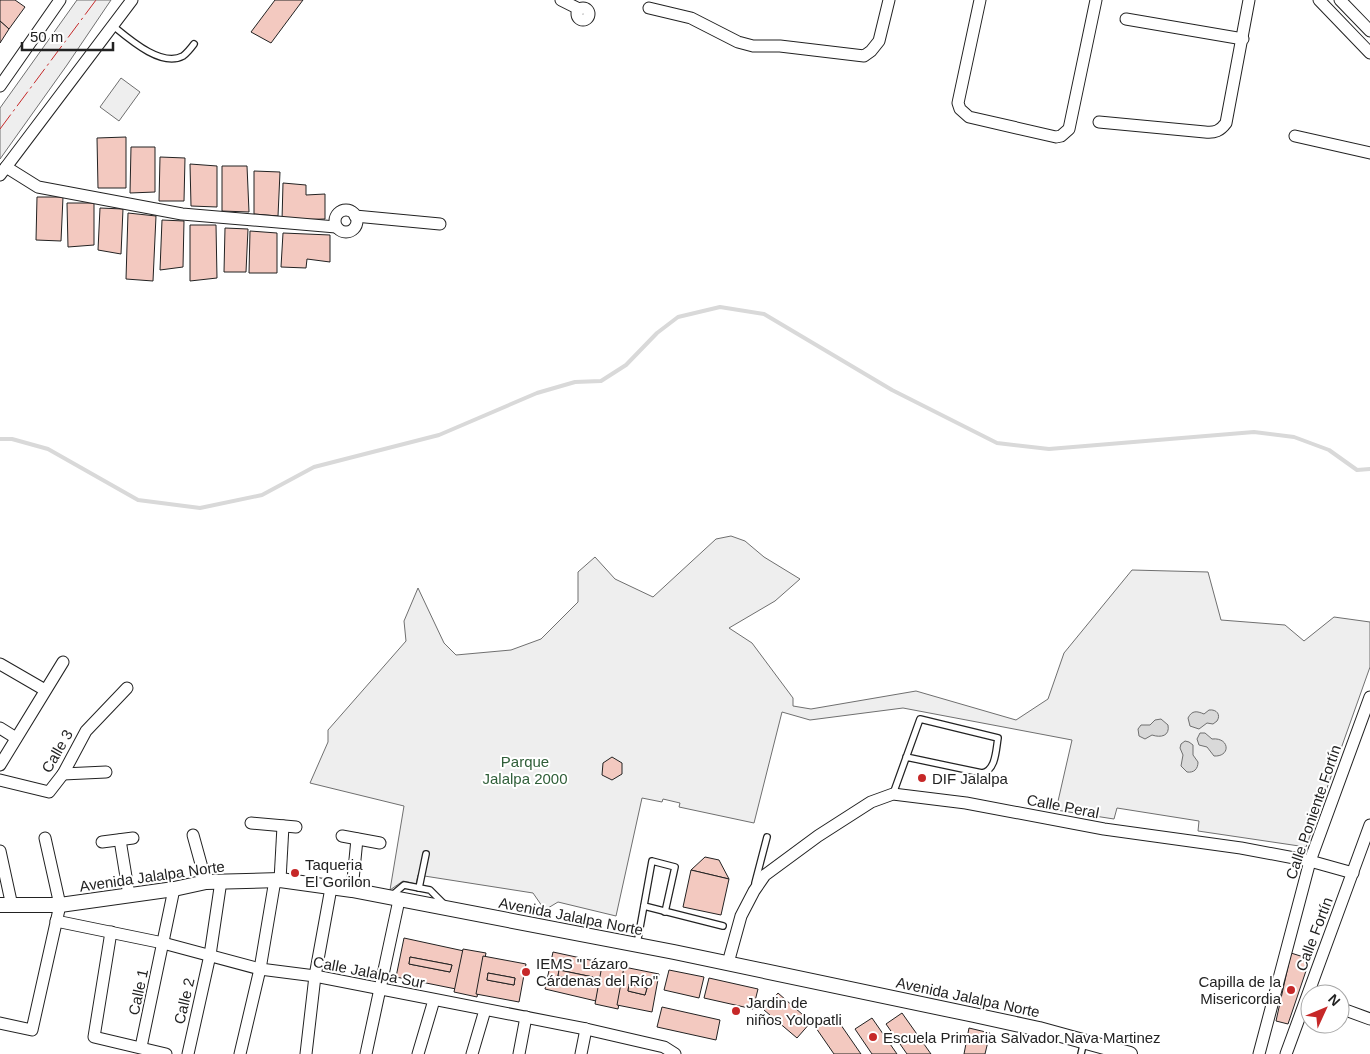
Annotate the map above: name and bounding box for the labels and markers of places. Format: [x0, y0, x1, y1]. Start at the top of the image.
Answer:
place label: DIF Jalalpa [932, 770, 1009, 787]
marker: DIF Jalalpa [916, 772, 928, 784]
place label: Taqueria El Gorilon [305, 856, 371, 890]
marker: Taqueria El Gorilon [289, 867, 301, 879]
place label: IEMS "Lázaro Cárdenas del Río" [536, 955, 658, 989]
marker: IEMS "Lázaro Cárdenas del Río" [520, 966, 532, 978]
place label: Capilla de la Misericordia [1198, 973, 1282, 1007]
marker: Capilla de la Misericordia [1285, 984, 1297, 996]
place label: Jardin de niños Yolopatli [746, 994, 842, 1028]
marker: Jardin de niños Yolopatli [730, 1005, 742, 1017]
place label: Escuela Primaria Salvador Nava Martinez [883, 1029, 1161, 1046]
marker: Escuela Primaria Salvador Nava Martinez [867, 1031, 879, 1043]

